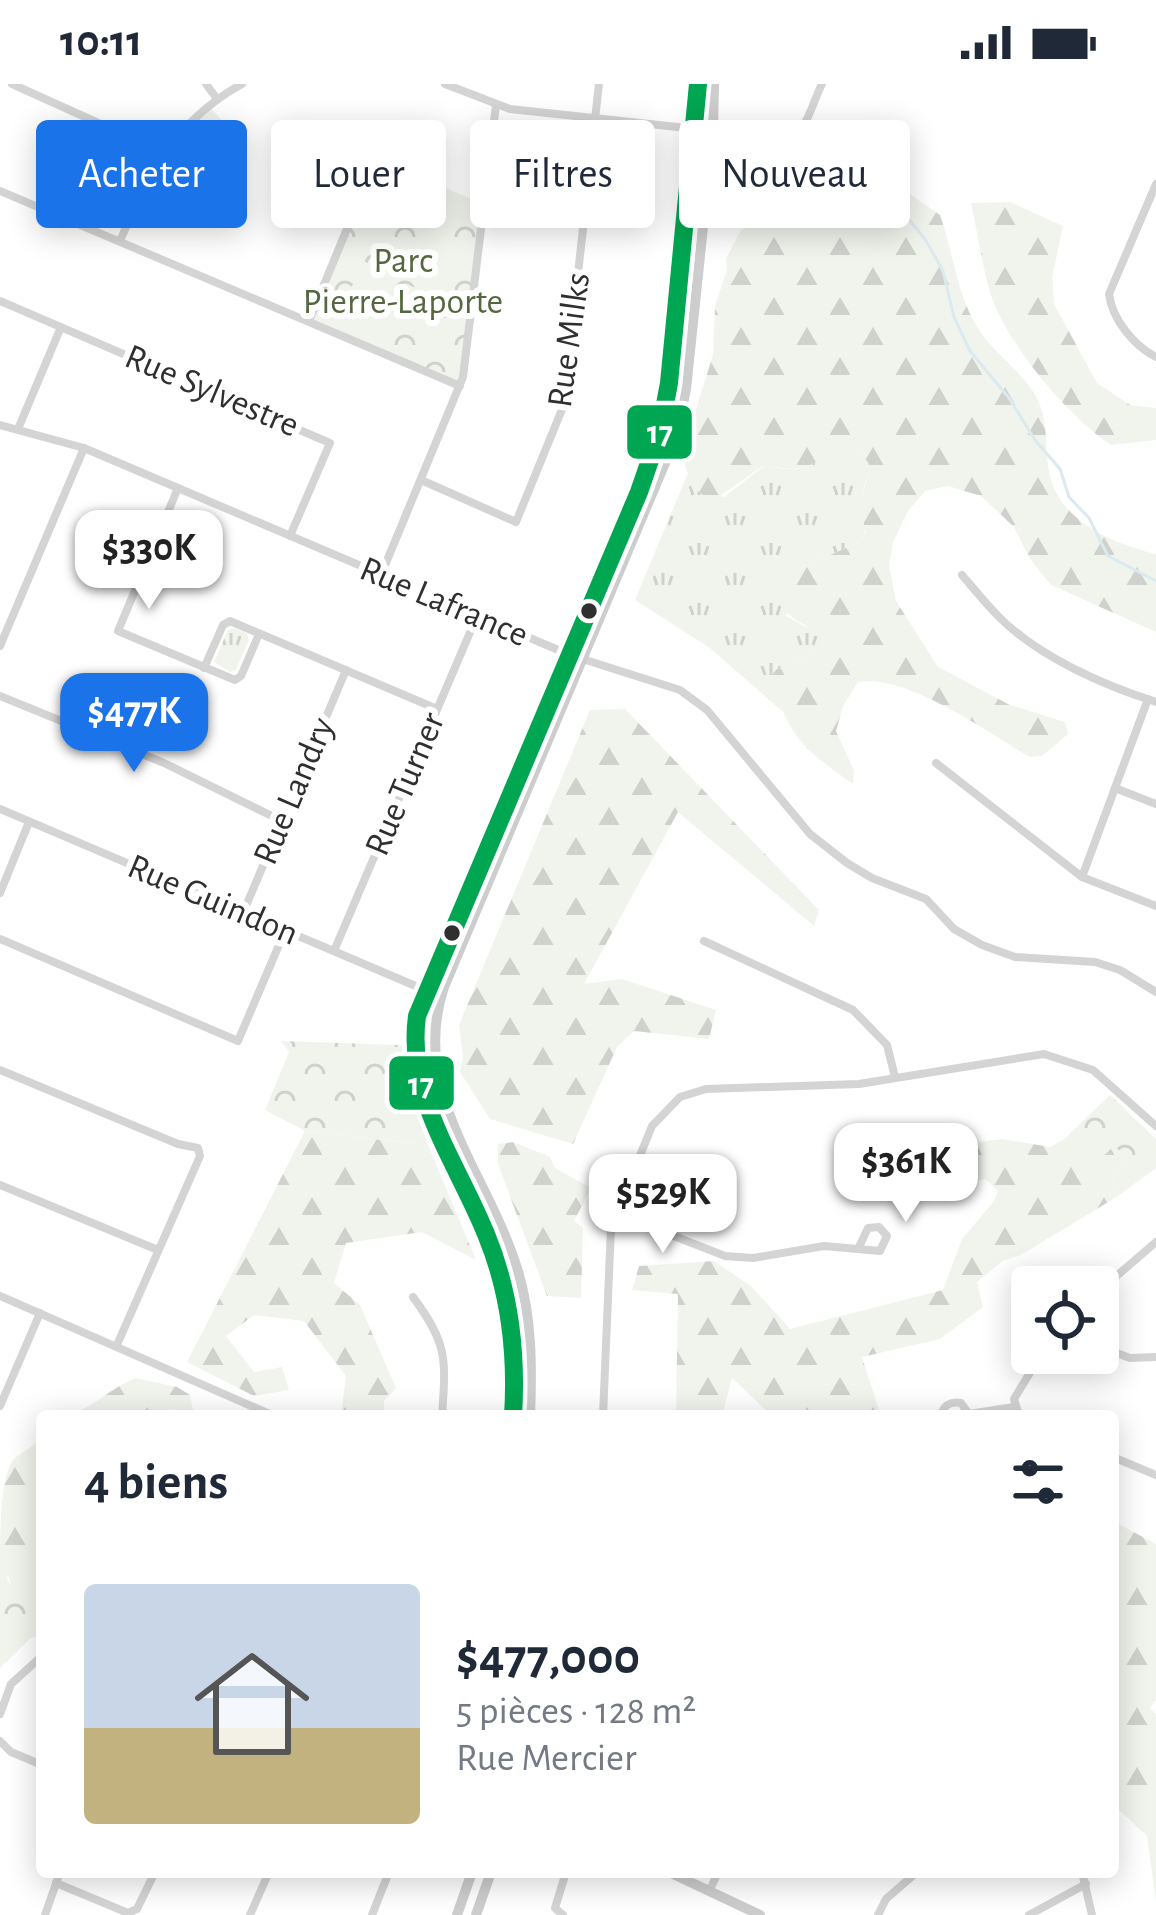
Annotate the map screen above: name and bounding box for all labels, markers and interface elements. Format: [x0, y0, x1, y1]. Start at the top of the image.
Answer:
text: 10:11 [60, 19, 142, 64]
chip: Acheter [36, 120, 247, 228]
chip: Louer [271, 120, 446, 228]
chip: Filtres [470, 120, 655, 228]
chip: Nouveau [679, 120, 910, 228]
park label: Parc Pierre-Laporte [303, 243, 503, 320]
street label: Rue Milks [542, 270, 596, 410]
street label: Rue Sylvestre [120, 338, 304, 444]
line badge: 17 [625, 403, 694, 461]
text: 17 [647, 417, 673, 450]
pin: $330K [65, 510, 233, 612]
text: $330K [102, 529, 196, 568]
street label: Rue Lafrance [355, 550, 533, 654]
unlabelled marker [578, 600, 600, 622]
pin: $477K [50, 673, 218, 775]
text: $477K [87, 692, 181, 731]
street label: Rue Turner [359, 707, 451, 861]
street label: Rue Landry [247, 712, 341, 870]
street label: Rue Guindon [123, 848, 303, 952]
unlabelled marker [441, 922, 463, 944]
line badge: 17 [387, 1054, 456, 1112]
text: 17 [408, 1069, 434, 1102]
pin: $361K [822, 1123, 990, 1225]
text: $361K [861, 1142, 951, 1181]
pin: $529K [579, 1154, 747, 1256]
text: $529K [616, 1173, 710, 1212]
map controls [1011, 1266, 1119, 1374]
button: locate [1011, 1266, 1119, 1374]
icon: filters [1005, 1449, 1071, 1515]
text: 4 biens [84, 1457, 228, 1508]
icon: home [180, 1632, 324, 1776]
text: $477,000 [456, 1632, 640, 1683]
text: 5 pièces · 128 m² [456, 1692, 696, 1731]
text: Rue Mercier [456, 1739, 637, 1778]

